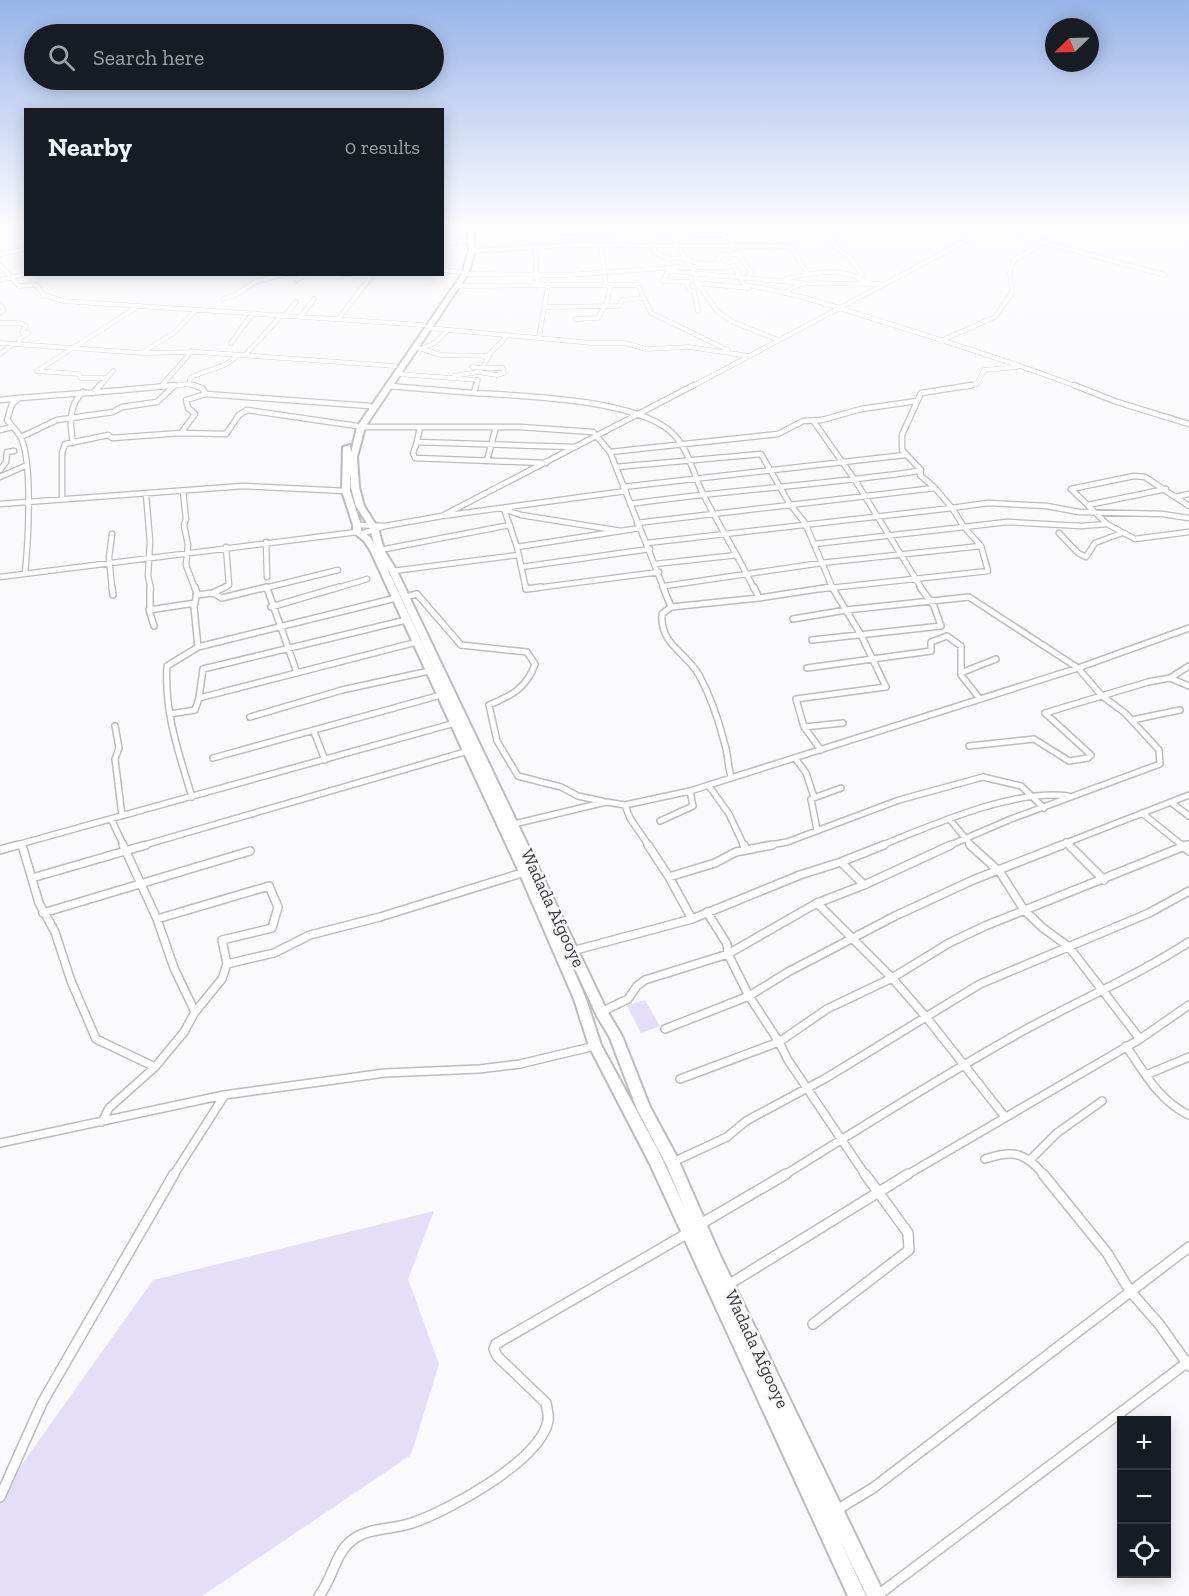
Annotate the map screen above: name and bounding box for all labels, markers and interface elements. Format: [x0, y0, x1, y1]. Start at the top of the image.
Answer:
north arrow [1045, 18, 1099, 72]
search box [24, 24, 444, 90]
icon: search [45, 41, 78, 74]
text: Search here [93, 44, 204, 71]
text: Nearby [48, 131, 132, 163]
text: 0 results [345, 135, 420, 159]
street label: Wadada Afgooye [516, 845, 590, 971]
street label: Wadada Afgooye [720, 1286, 794, 1412]
map controls [1117, 1416, 1171, 1578]
button: + [1117, 1416, 1171, 1470]
button: − [1117, 1470, 1171, 1524]
button: locate [1117, 1524, 1171, 1578]

